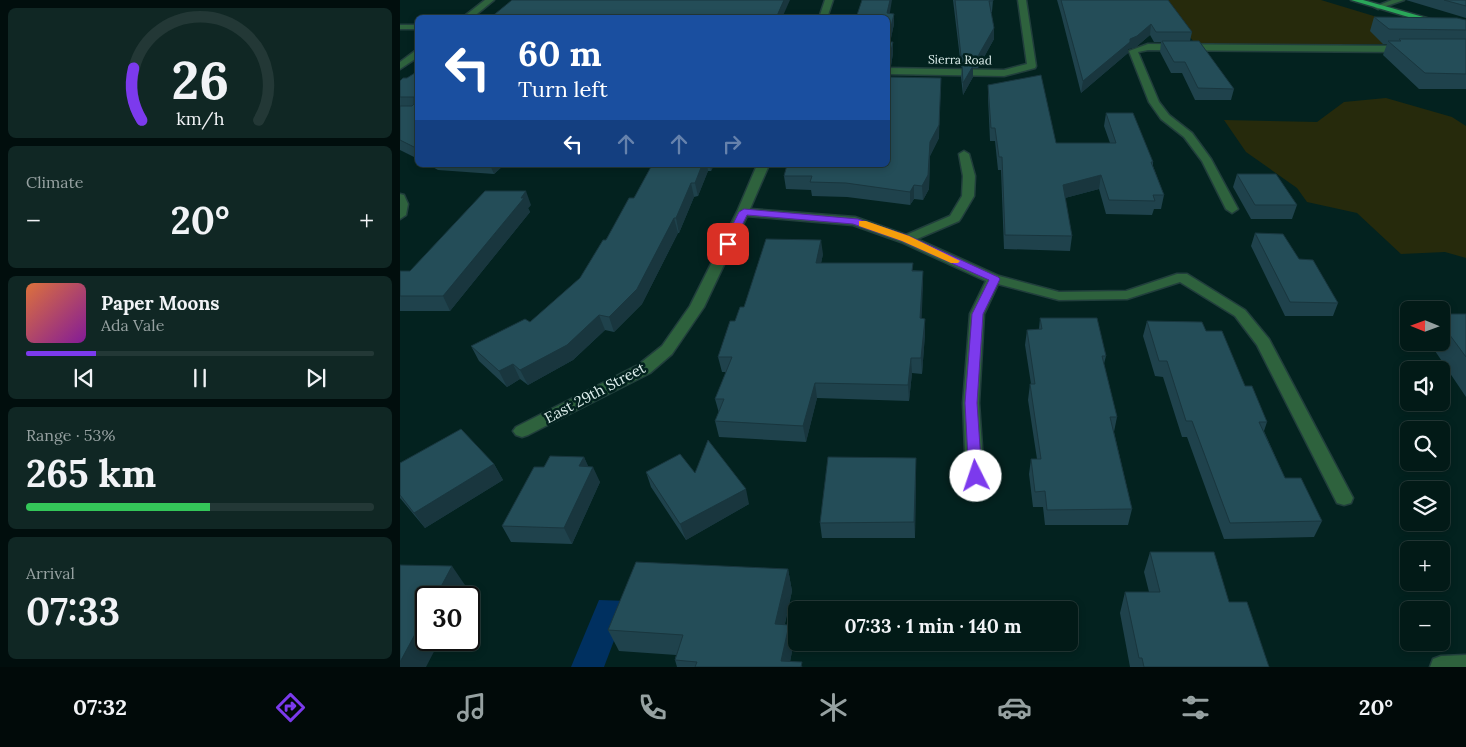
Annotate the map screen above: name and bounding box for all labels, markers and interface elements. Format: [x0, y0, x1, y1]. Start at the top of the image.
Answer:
text: 60 m [518, 31, 602, 76]
icon: left [435, 35, 500, 100]
text: 26 [171, 47, 229, 113]
street label: Sierra Road [928, 51, 992, 68]
text: Turn left [518, 75, 608, 103]
text: km/h [176, 107, 224, 130]
icon: left [559, 130, 587, 158]
icon: ahead [612, 130, 640, 158]
icon: ahead [665, 130, 693, 158]
icon: right [718, 130, 746, 158]
text: Climate [26, 172, 83, 192]
text: 20° [171, 196, 229, 244]
text: − [26, 203, 41, 239]
text: + [359, 203, 374, 239]
pin [707, 223, 749, 265]
icon: arrive [714, 230, 742, 258]
text: Paper Moons [101, 291, 220, 315]
north arrow [1400, 301, 1450, 351]
map controls [1400, 301, 1450, 651]
text: Ada Vale [101, 315, 164, 335]
street label: East 29th Street [541, 358, 649, 427]
button: sound [1400, 361, 1450, 411]
icon: previous [70, 364, 98, 392]
icon: pause [186, 364, 214, 392]
icon: next [302, 364, 330, 392]
button: search [1400, 421, 1450, 471]
text: Range · 53% [26, 425, 115, 445]
text: 265 km [26, 449, 156, 497]
position arrow [949, 449, 1001, 501]
button: layers [1400, 481, 1450, 531]
button: + [1400, 541, 1450, 591]
text: Arrival [26, 563, 75, 583]
speed limit sign: 30 [415, 586, 480, 651]
text: 07:33 [26, 587, 120, 635]
button: − [1400, 601, 1450, 651]
text: 07:33 · 1 min · 140 m [845, 614, 1021, 638]
icon: directions [273, 690, 308, 725]
icon: music [454, 690, 489, 725]
icon: phone [635, 690, 670, 725]
icon: climate [816, 690, 851, 725]
icon: car [997, 690, 1032, 725]
icon: filters [1178, 690, 1213, 725]
text: 07:32 [73, 693, 127, 721]
text: 20° [1359, 693, 1393, 721]

